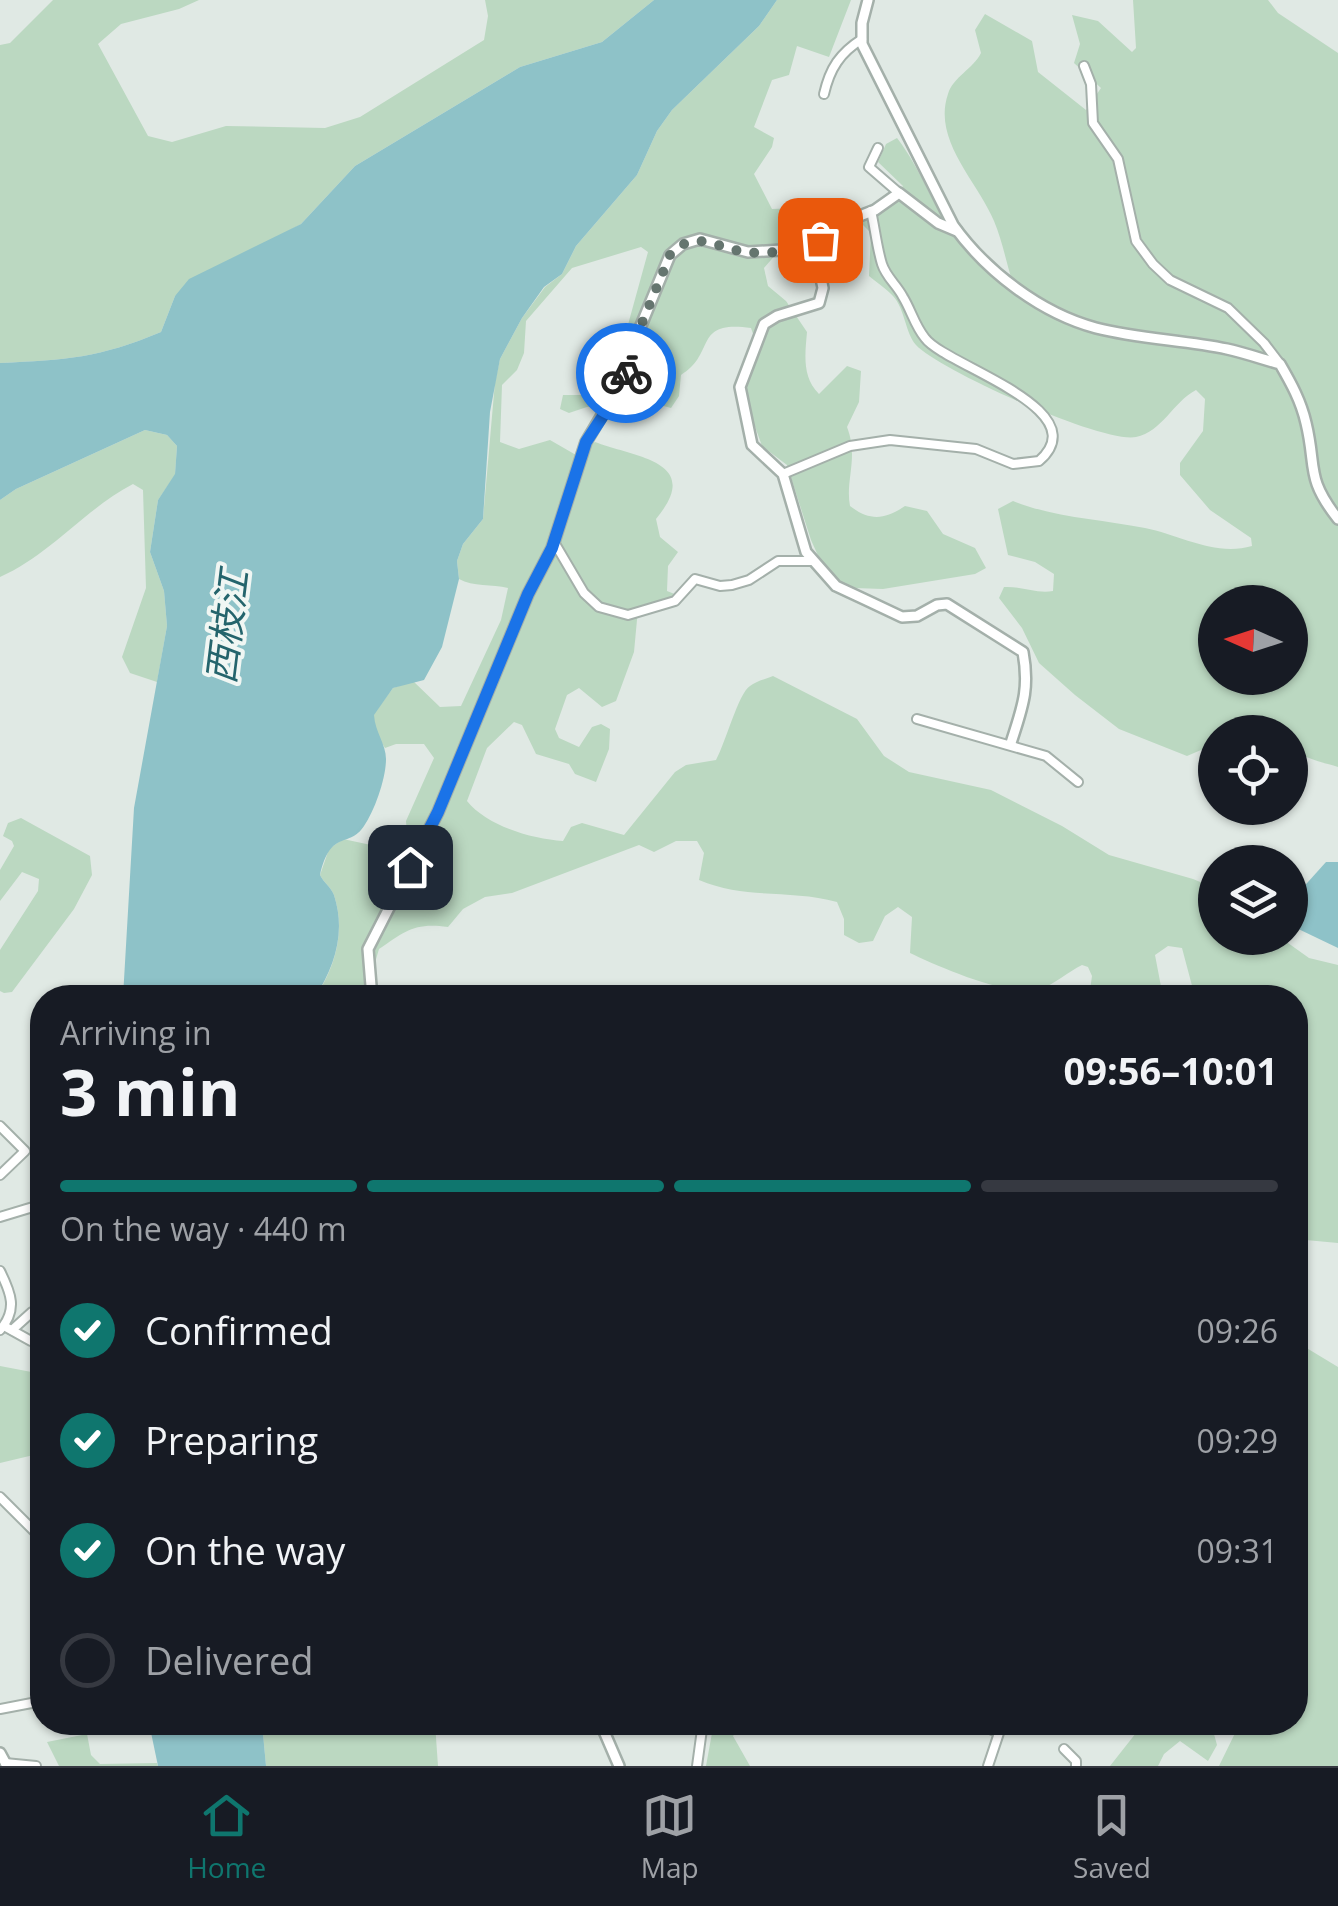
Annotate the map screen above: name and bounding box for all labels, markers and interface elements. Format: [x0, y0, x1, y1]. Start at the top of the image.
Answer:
pin [778, 198, 863, 283]
icon: bag [793, 213, 848, 268]
courier [576, 323, 676, 423]
icon: bike [599, 346, 654, 401]
water label: 西枝江 [193, 563, 259, 687]
north arrow [1198, 585, 1308, 695]
map controls [1198, 585, 1308, 955]
button: locate [1198, 715, 1308, 825]
pin [368, 825, 453, 910]
icon: home [383, 840, 438, 895]
button: layers [1198, 845, 1308, 955]
text: Arriving in [60, 1011, 212, 1054]
text: 09:56–10:01 [1064, 1044, 1278, 1096]
text: 3 min [60, 1047, 240, 1135]
text: On the way · 440 m [60, 1207, 347, 1250]
icon: check [60, 1303, 115, 1358]
text: Confirmed [145, 1304, 333, 1356]
text: 09:26 [1196, 1309, 1278, 1352]
icon: check [60, 1413, 115, 1468]
text: Preparing [145, 1414, 318, 1466]
text: 09:29 [1196, 1419, 1278, 1462]
icon: check [60, 1523, 115, 1578]
text: On the way [145, 1524, 345, 1576]
text: 09:31 [1196, 1529, 1278, 1572]
text: Delivered [145, 1634, 314, 1686]
tab: Home [187, 1788, 266, 1886]
tab: Map [641, 1788, 699, 1886]
tab: Saved [1073, 1788, 1151, 1886]

